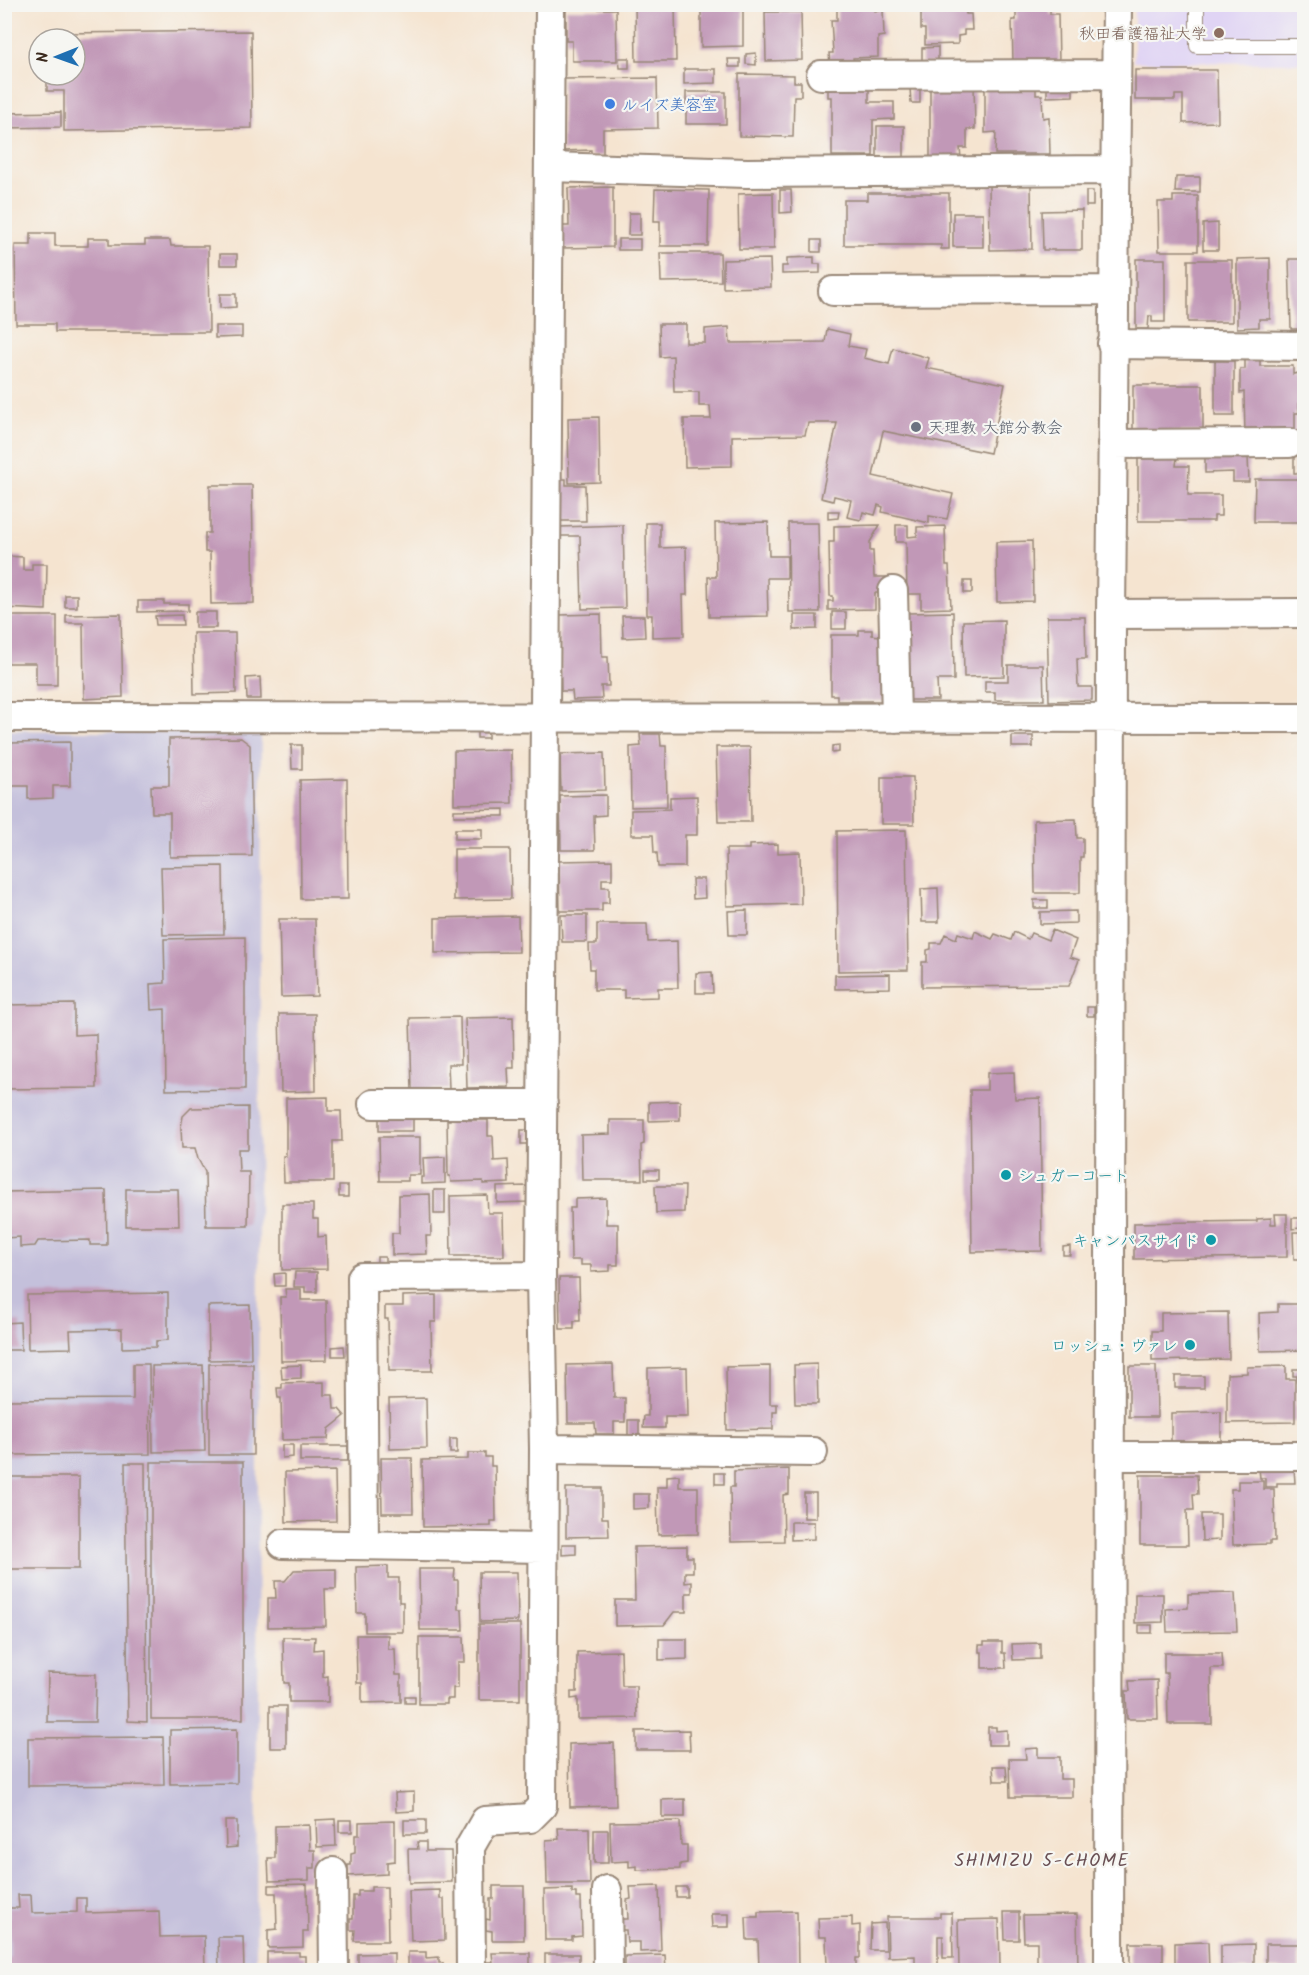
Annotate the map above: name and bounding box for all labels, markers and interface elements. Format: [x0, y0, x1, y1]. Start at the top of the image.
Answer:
place label: 秋田看護福祉大学 [1079, 22, 1207, 47]
marker: 秋田看護福祉大学 [1212, 26, 1226, 40]
north arrow [27, 27, 87, 87]
text: N [31, 52, 56, 63]
place label: ルイズ美容室 [622, 93, 717, 118]
marker: ルイズ美容室 [603, 97, 617, 111]
place label: 天理教 大館分教会 [928, 416, 1062, 441]
marker: 天理教 大館分教会 [909, 420, 923, 434]
place label: シュガーコート [1018, 1164, 1129, 1189]
marker: シュガーコート [999, 1168, 1013, 1182]
place label: キャンパスサイド [1073, 1229, 1199, 1254]
marker: キャンパスサイド [1204, 1233, 1218, 1247]
place label: ロッシュ・ヴァレ [1051, 1334, 1178, 1359]
marker: ロッシュ・ヴァレ [1183, 1338, 1197, 1352]
district label: SHIMIZU 5-CHOME [954, 1847, 1130, 1876]

